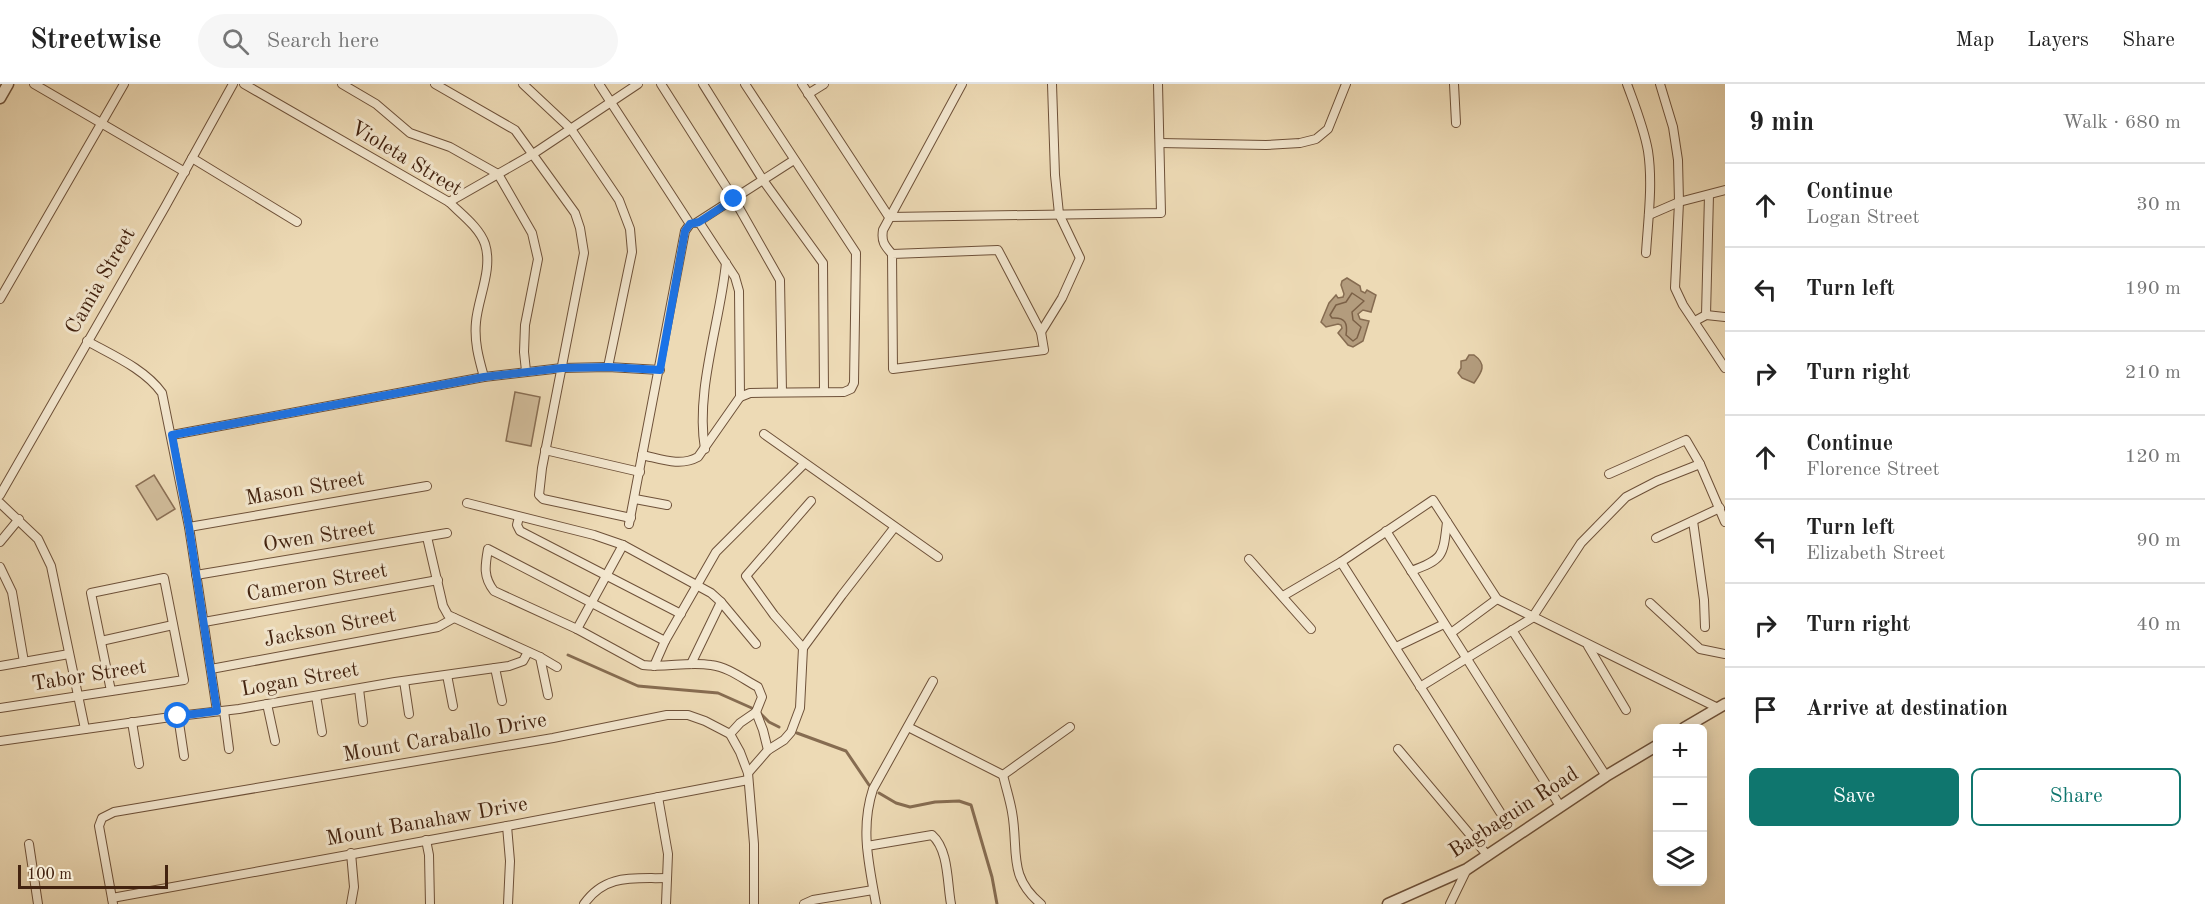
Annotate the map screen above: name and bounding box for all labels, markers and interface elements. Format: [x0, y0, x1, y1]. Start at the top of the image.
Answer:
search box [198, 14, 618, 68]
icon: search [219, 25, 252, 58]
text: Streetwise [30, 27, 162, 55]
text: Search here [267, 30, 379, 52]
text: Map [1955, 30, 1994, 51]
text: Layers [2027, 30, 2089, 51]
text: Share [2122, 30, 2175, 51]
text: 9 min [1749, 110, 1814, 136]
text: Walk · 680 m [2062, 113, 2181, 133]
street label: Violeta Street [347, 118, 465, 200]
text: Continue [1806, 181, 1893, 203]
route end [720, 185, 746, 211]
icon: ahead [1749, 189, 1782, 222]
text: 30 m [2136, 195, 2181, 215]
text: Logan Street [1806, 208, 1919, 228]
street label: Camia Street [62, 224, 140, 338]
icon: left [1749, 273, 1782, 306]
text: Turn left [1806, 278, 1895, 300]
text: 190 m [2125, 279, 2181, 299]
icon: right [1749, 357, 1782, 390]
text: Turn right [1806, 362, 1910, 384]
text: 210 m [2125, 363, 2181, 383]
text: Continue [1806, 433, 1893, 455]
icon: ahead [1749, 441, 1782, 474]
text: 120 m [2125, 447, 2181, 467]
text: Florence Street [1806, 460, 1940, 480]
street label: Mason Street [244, 468, 366, 510]
text: Turn left [1806, 517, 1895, 539]
street label: Owen Street [262, 518, 376, 556]
icon: left [1749, 525, 1782, 558]
text: 90 m [2136, 531, 2181, 551]
text: Elizabeth Street [1806, 544, 1945, 564]
street label: Cameron Street [245, 560, 389, 606]
street label: Jackson Street [262, 605, 398, 651]
icon: right [1749, 609, 1782, 642]
text: Turn right [1806, 614, 1910, 636]
text: 40 m [2136, 615, 2181, 635]
street label: Tabor Street [30, 657, 148, 695]
street label: Logan Street [240, 659, 360, 701]
icon: arrive [1749, 693, 1782, 726]
text: Arrive at destination [1806, 698, 2008, 720]
route start [164, 702, 190, 728]
street label: Mount Caraballo Drive [342, 710, 548, 766]
map controls [1653, 724, 1707, 886]
button: + [1653, 724, 1707, 778]
street label: Bagbaguin Road [1446, 763, 1582, 863]
button: Save [1749, 768, 1959, 826]
button: Share [1971, 768, 2181, 826]
button: − [1653, 778, 1707, 832]
street label: Mount Banahaw Drive [325, 794, 529, 850]
button: layers [1653, 832, 1707, 886]
scale bar [18, 862, 168, 890]
text: 100 m [27, 867, 72, 883]

